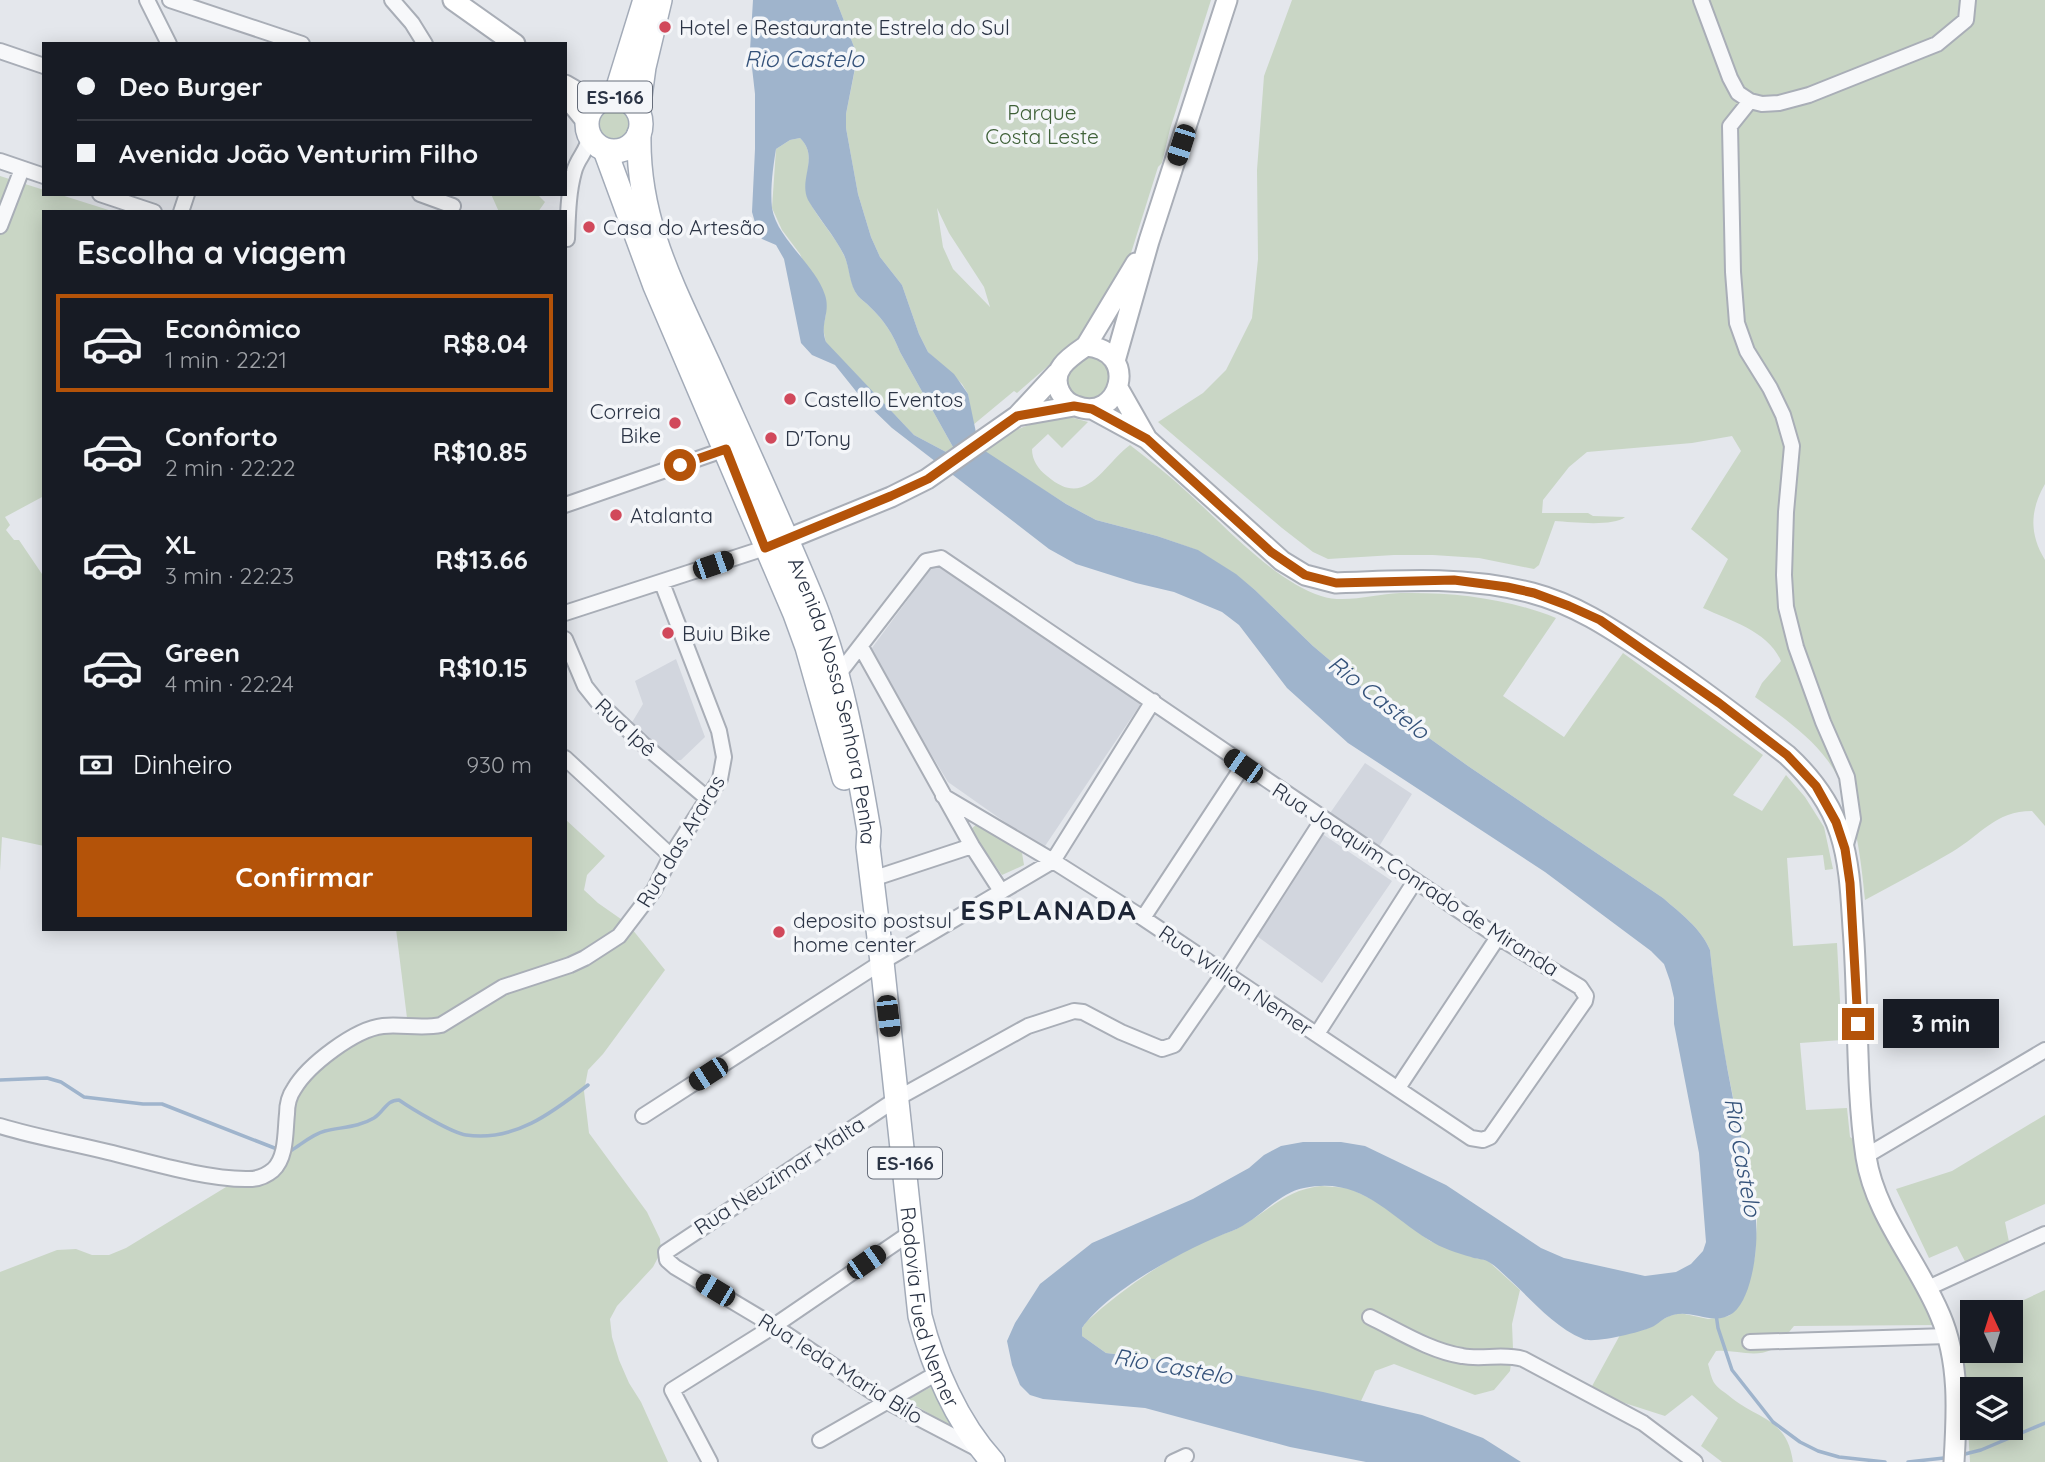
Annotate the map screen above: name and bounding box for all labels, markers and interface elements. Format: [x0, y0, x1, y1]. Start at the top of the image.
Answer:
place label: Hotel e Restaurante Estrela do Sul [679, 14, 1010, 40]
marker: Hotel e Restaurante Estrela do Sul [657, 19, 673, 35]
water label: Rio Castelo [744, 44, 865, 73]
text: Deo Burger [119, 70, 263, 103]
road number: ES-166 [578, 82, 652, 113]
park label: Parque Costa Leste [985, 99, 1099, 149]
car [1165, 122, 1198, 168]
text: Avenida João Venturim Filho [119, 137, 478, 170]
place label: Casa do Artesão [603, 214, 765, 240]
marker: Casa do Artesão [581, 219, 597, 235]
text: Escolha a viagem [77, 232, 347, 272]
icon: car [81, 312, 144, 375]
text: Econômico [165, 312, 301, 345]
text: R$8.04 [443, 327, 528, 360]
text: 1 min · 22:21 [165, 345, 287, 374]
place label: Castello Eventos [804, 386, 963, 412]
marker: Castello Eventos [782, 391, 798, 407]
place label: Correia Bike [590, 398, 661, 448]
marker: Correia Bike [667, 415, 683, 431]
icon: car [81, 420, 144, 483]
text: Conforto [165, 420, 278, 453]
place label: D'Tony [785, 425, 851, 451]
marker: D'Tony [763, 430, 779, 446]
text: R$10.85 [433, 435, 528, 468]
route start [664, 449, 696, 481]
text: 2 min · 22:22 [165, 453, 296, 482]
place label: Atalanta [630, 502, 713, 528]
marker: Atalanta [608, 507, 624, 523]
icon: car [81, 528, 144, 591]
text: XL [165, 528, 197, 561]
text: R$13.66 [435, 543, 528, 576]
car [690, 548, 737, 582]
street label: Avenida Nossa Senhora Penha [783, 553, 882, 846]
text: 3 min · 22:23 [165, 561, 294, 590]
place label: Buiu Bike [682, 620, 771, 646]
marker: Buiu Bike [660, 625, 676, 641]
icon: car [81, 636, 144, 699]
text: Green [165, 636, 240, 669]
water label: Rio Castelo [1323, 649, 1436, 746]
text: R$10.15 [438, 651, 528, 684]
text: 4 min · 22:24 [165, 669, 294, 698]
street label: Rua Ipê [590, 692, 662, 762]
car [1220, 745, 1267, 787]
icon: cash [77, 746, 115, 784]
text: Dinheiro [133, 748, 232, 781]
text: 930 m [466, 750, 532, 779]
street label: Rua das Araras [630, 770, 730, 912]
street label: Rua Joaquim Conrado de Miranda [1268, 777, 1564, 981]
button: Confirmar [77, 837, 532, 917]
district label: ESPLANADA [960, 892, 1138, 927]
place label: deposito postsul home center [793, 907, 952, 957]
street label: Rua Willian Nemer [1154, 919, 1318, 1041]
marker: deposito postsul home center [771, 924, 787, 940]
car [876, 994, 901, 1038]
callout: 3 min [1882, 1000, 1998, 1048]
route end [1842, 1008, 1874, 1040]
text: 3 min [1911, 1009, 1971, 1038]
car [685, 1054, 732, 1094]
water label: Rio Castelo [1718, 1095, 1768, 1220]
street label: Rua Neuzimar Malta [689, 1110, 869, 1240]
road number: ES-166 [868, 1148, 942, 1178]
street label: Rodovia Fued Nemer [895, 1205, 966, 1412]
car [843, 1241, 890, 1283]
car [692, 1270, 739, 1310]
north arrow [1960, 1300, 2023, 1363]
map controls [1960, 1300, 2023, 1440]
street label: Rua Ieda Maria Bilo [754, 1307, 928, 1429]
water label: Rio Castelo [1111, 1341, 1236, 1391]
button: layers [1960, 1377, 2023, 1440]

